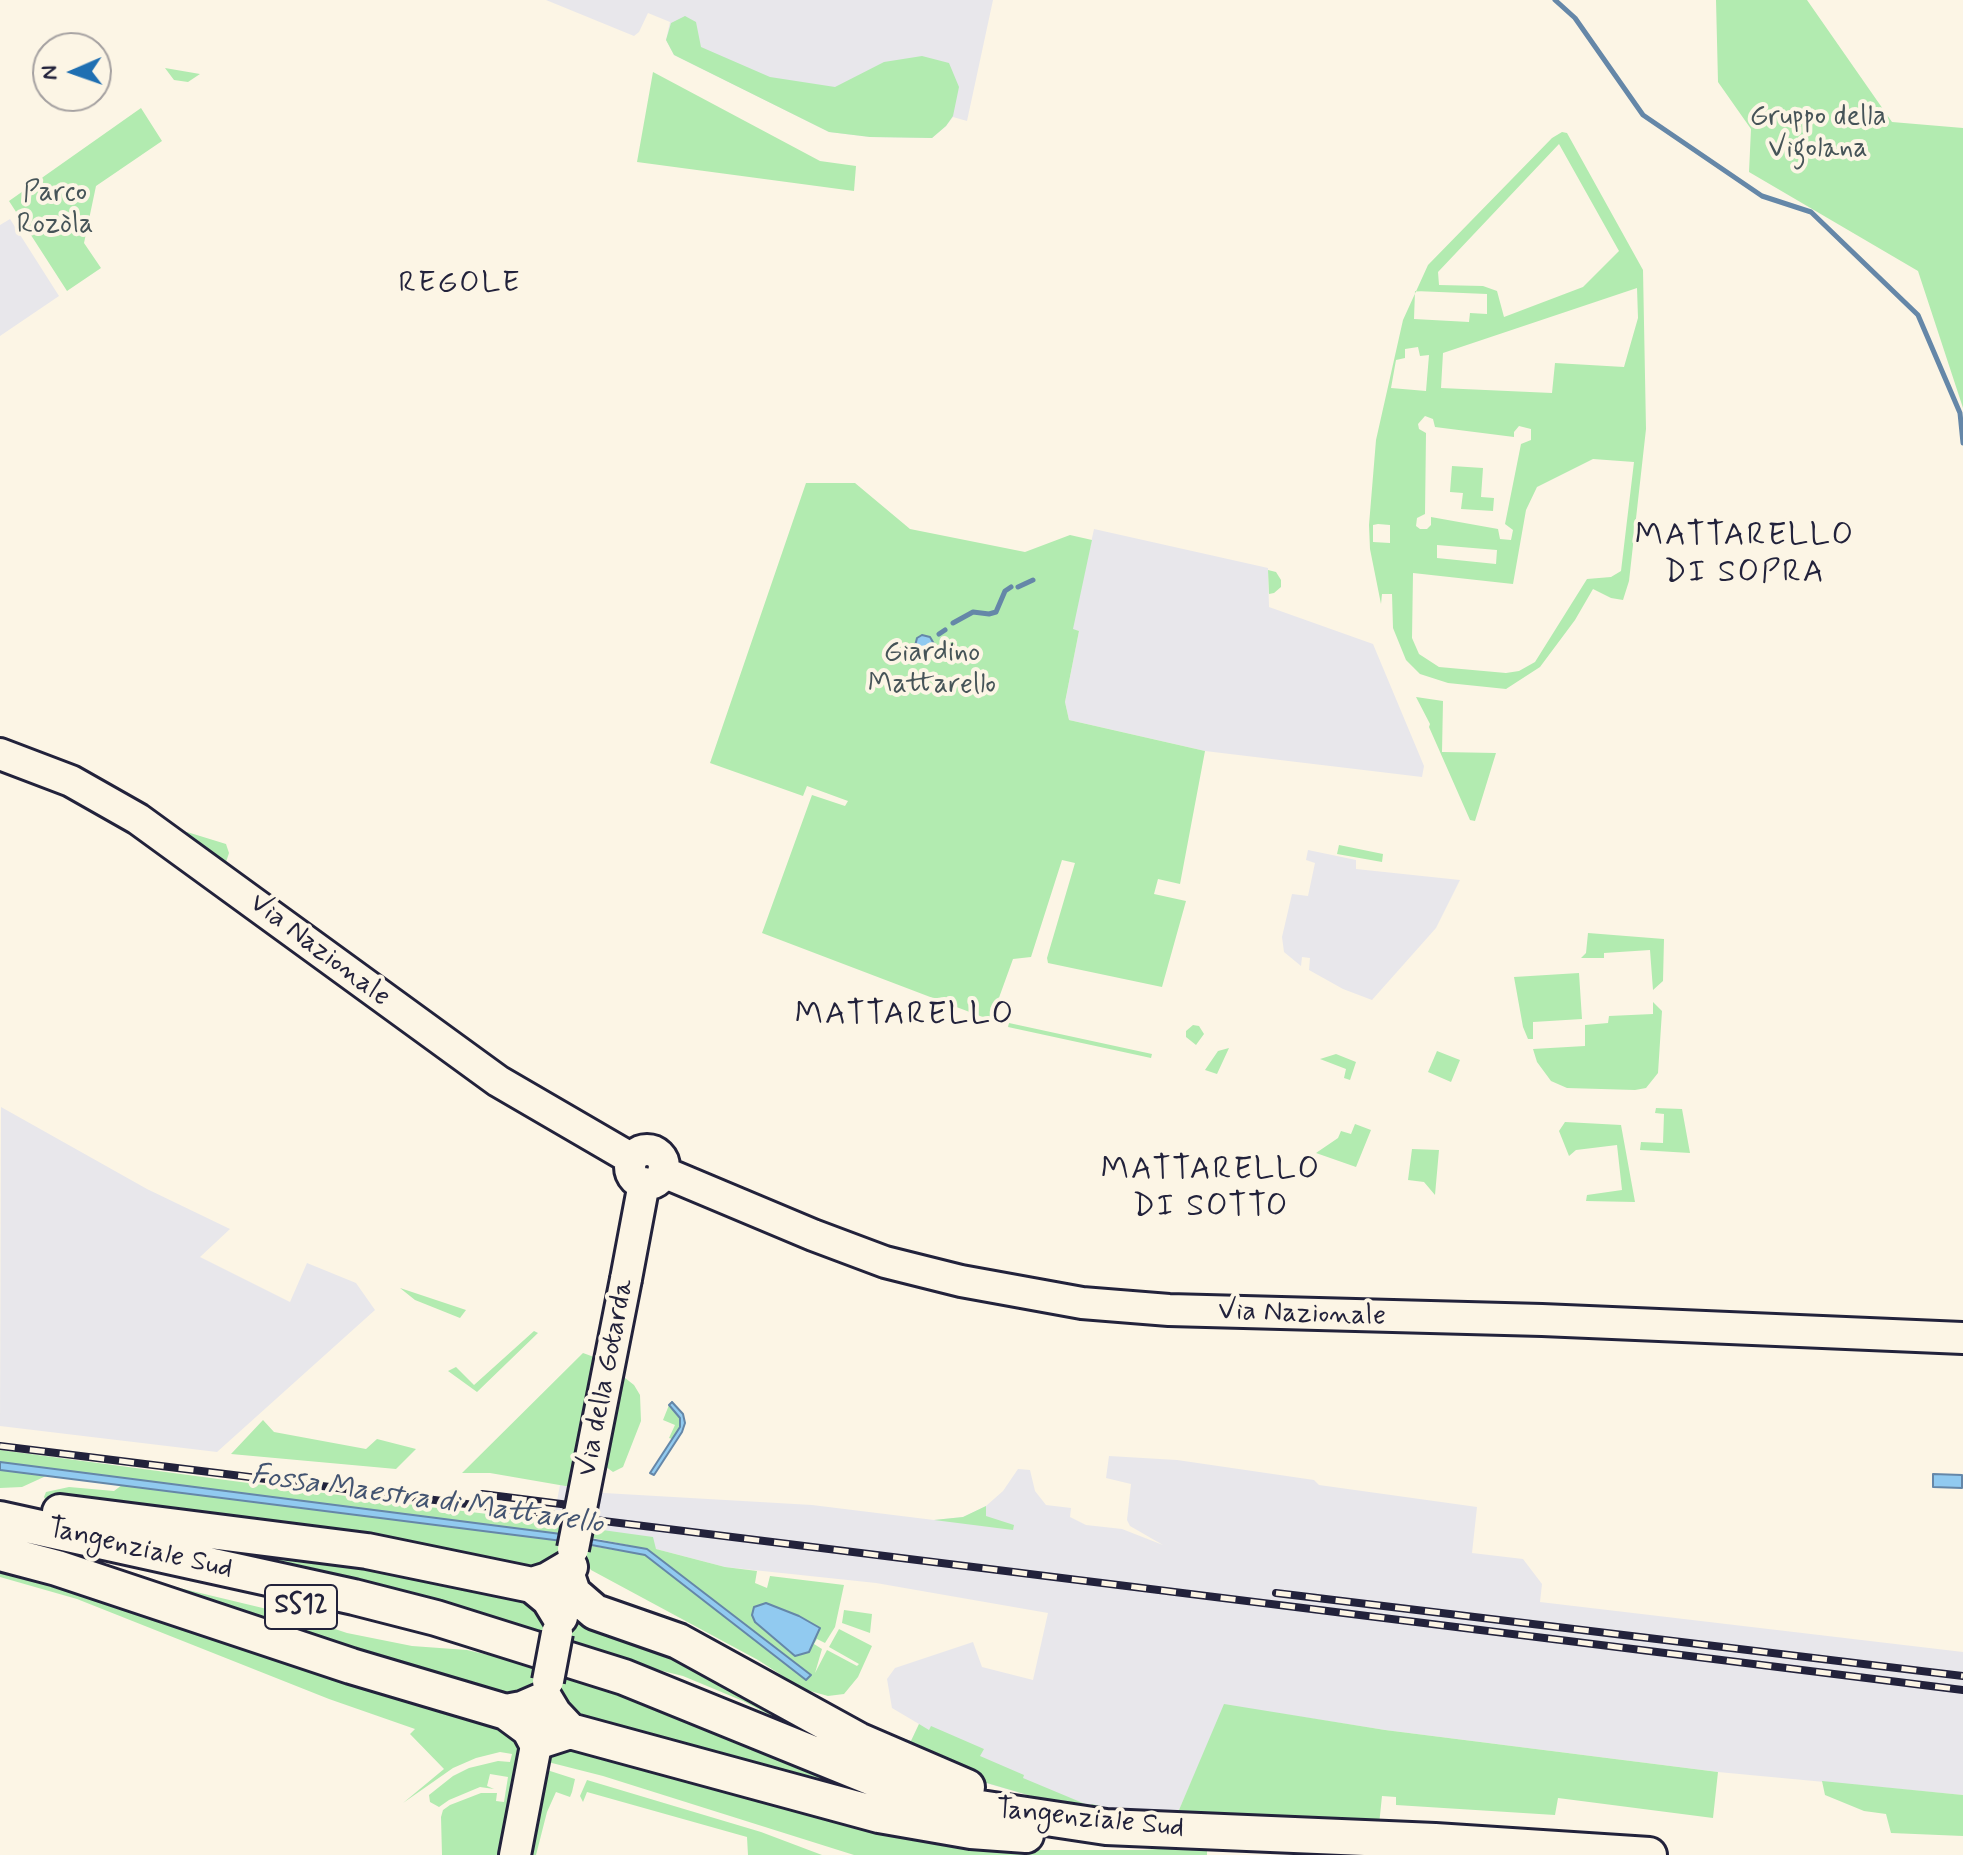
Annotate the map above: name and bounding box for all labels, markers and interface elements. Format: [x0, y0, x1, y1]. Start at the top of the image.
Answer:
north arrow [32, 32, 112, 112]
text: N [36, 65, 64, 81]
park label: Gruppo della Vigolana [1750, 101, 1886, 167]
park label: Parco Rozòla [17, 177, 93, 243]
district label: REGOLE [399, 267, 521, 303]
district label: MATTARELLO DI SOPRA [1634, 518, 1856, 593]
park label: Giardino Mattarello [868, 637, 996, 703]
street label: Via Nazionale [242, 887, 396, 1015]
district label: MATTARELLO [794, 997, 1016, 1035]
district label: MATTARELLO DI SOTTO [1100, 1152, 1322, 1227]
street label: Via della Gotarda [571, 1277, 643, 1479]
street label: Via Nazionale [1217, 1295, 1387, 1335]
water label: Fossa Maestra di Mattarello [249, 1458, 605, 1544]
street label: Tangenziale Sud [44, 1512, 236, 1588]
road number: SS12 [265, 1585, 337, 1629]
street label: Tangenziale Sud [994, 1793, 1186, 1847]

